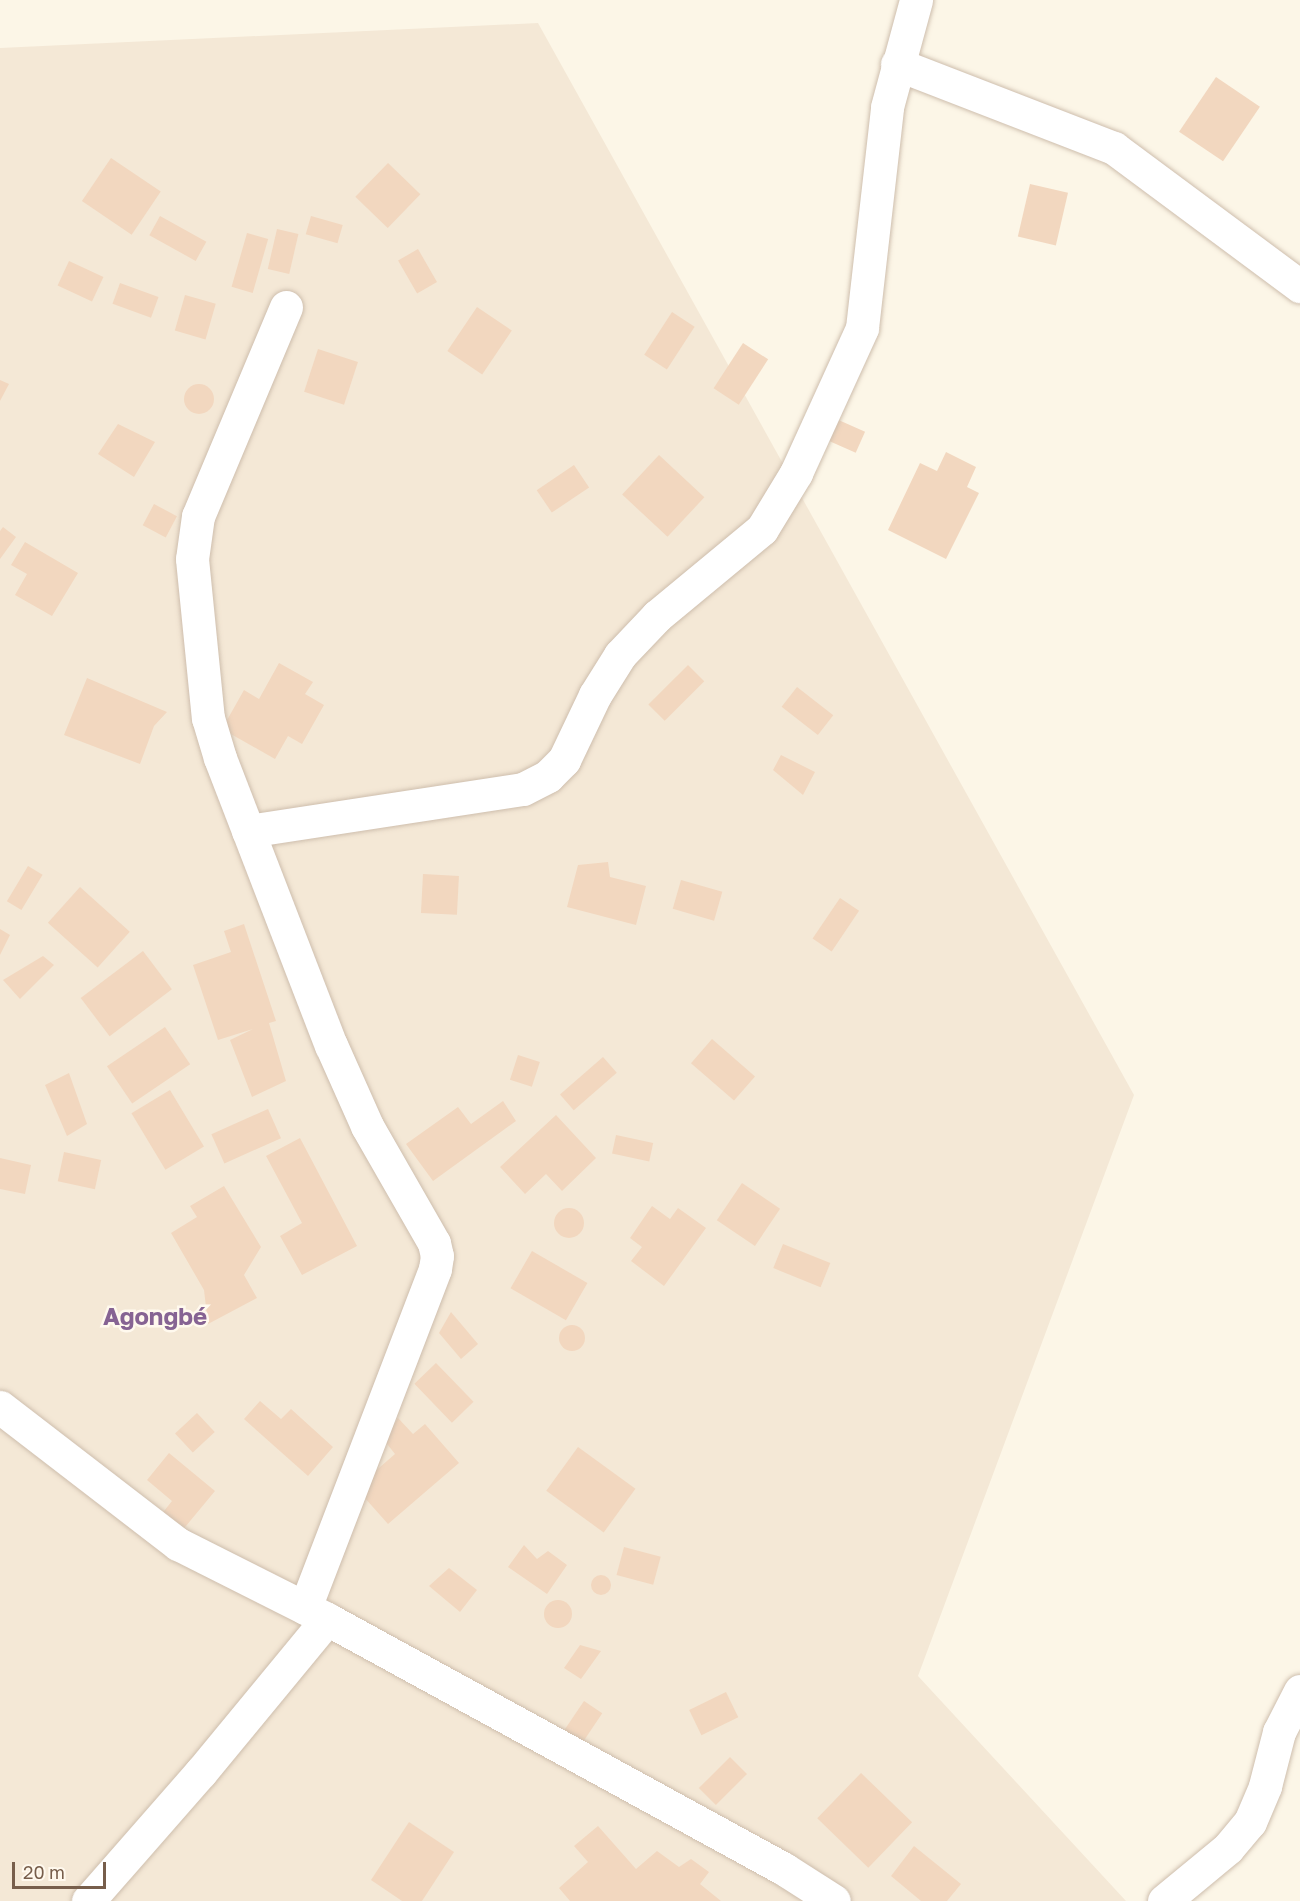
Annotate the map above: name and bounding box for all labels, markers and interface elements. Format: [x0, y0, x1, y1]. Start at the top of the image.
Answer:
district label: Agongbé [103, 1302, 207, 1330]
scale bar [15, 1850, 110, 1888]
text: 20 m [23, 1861, 65, 1883]

